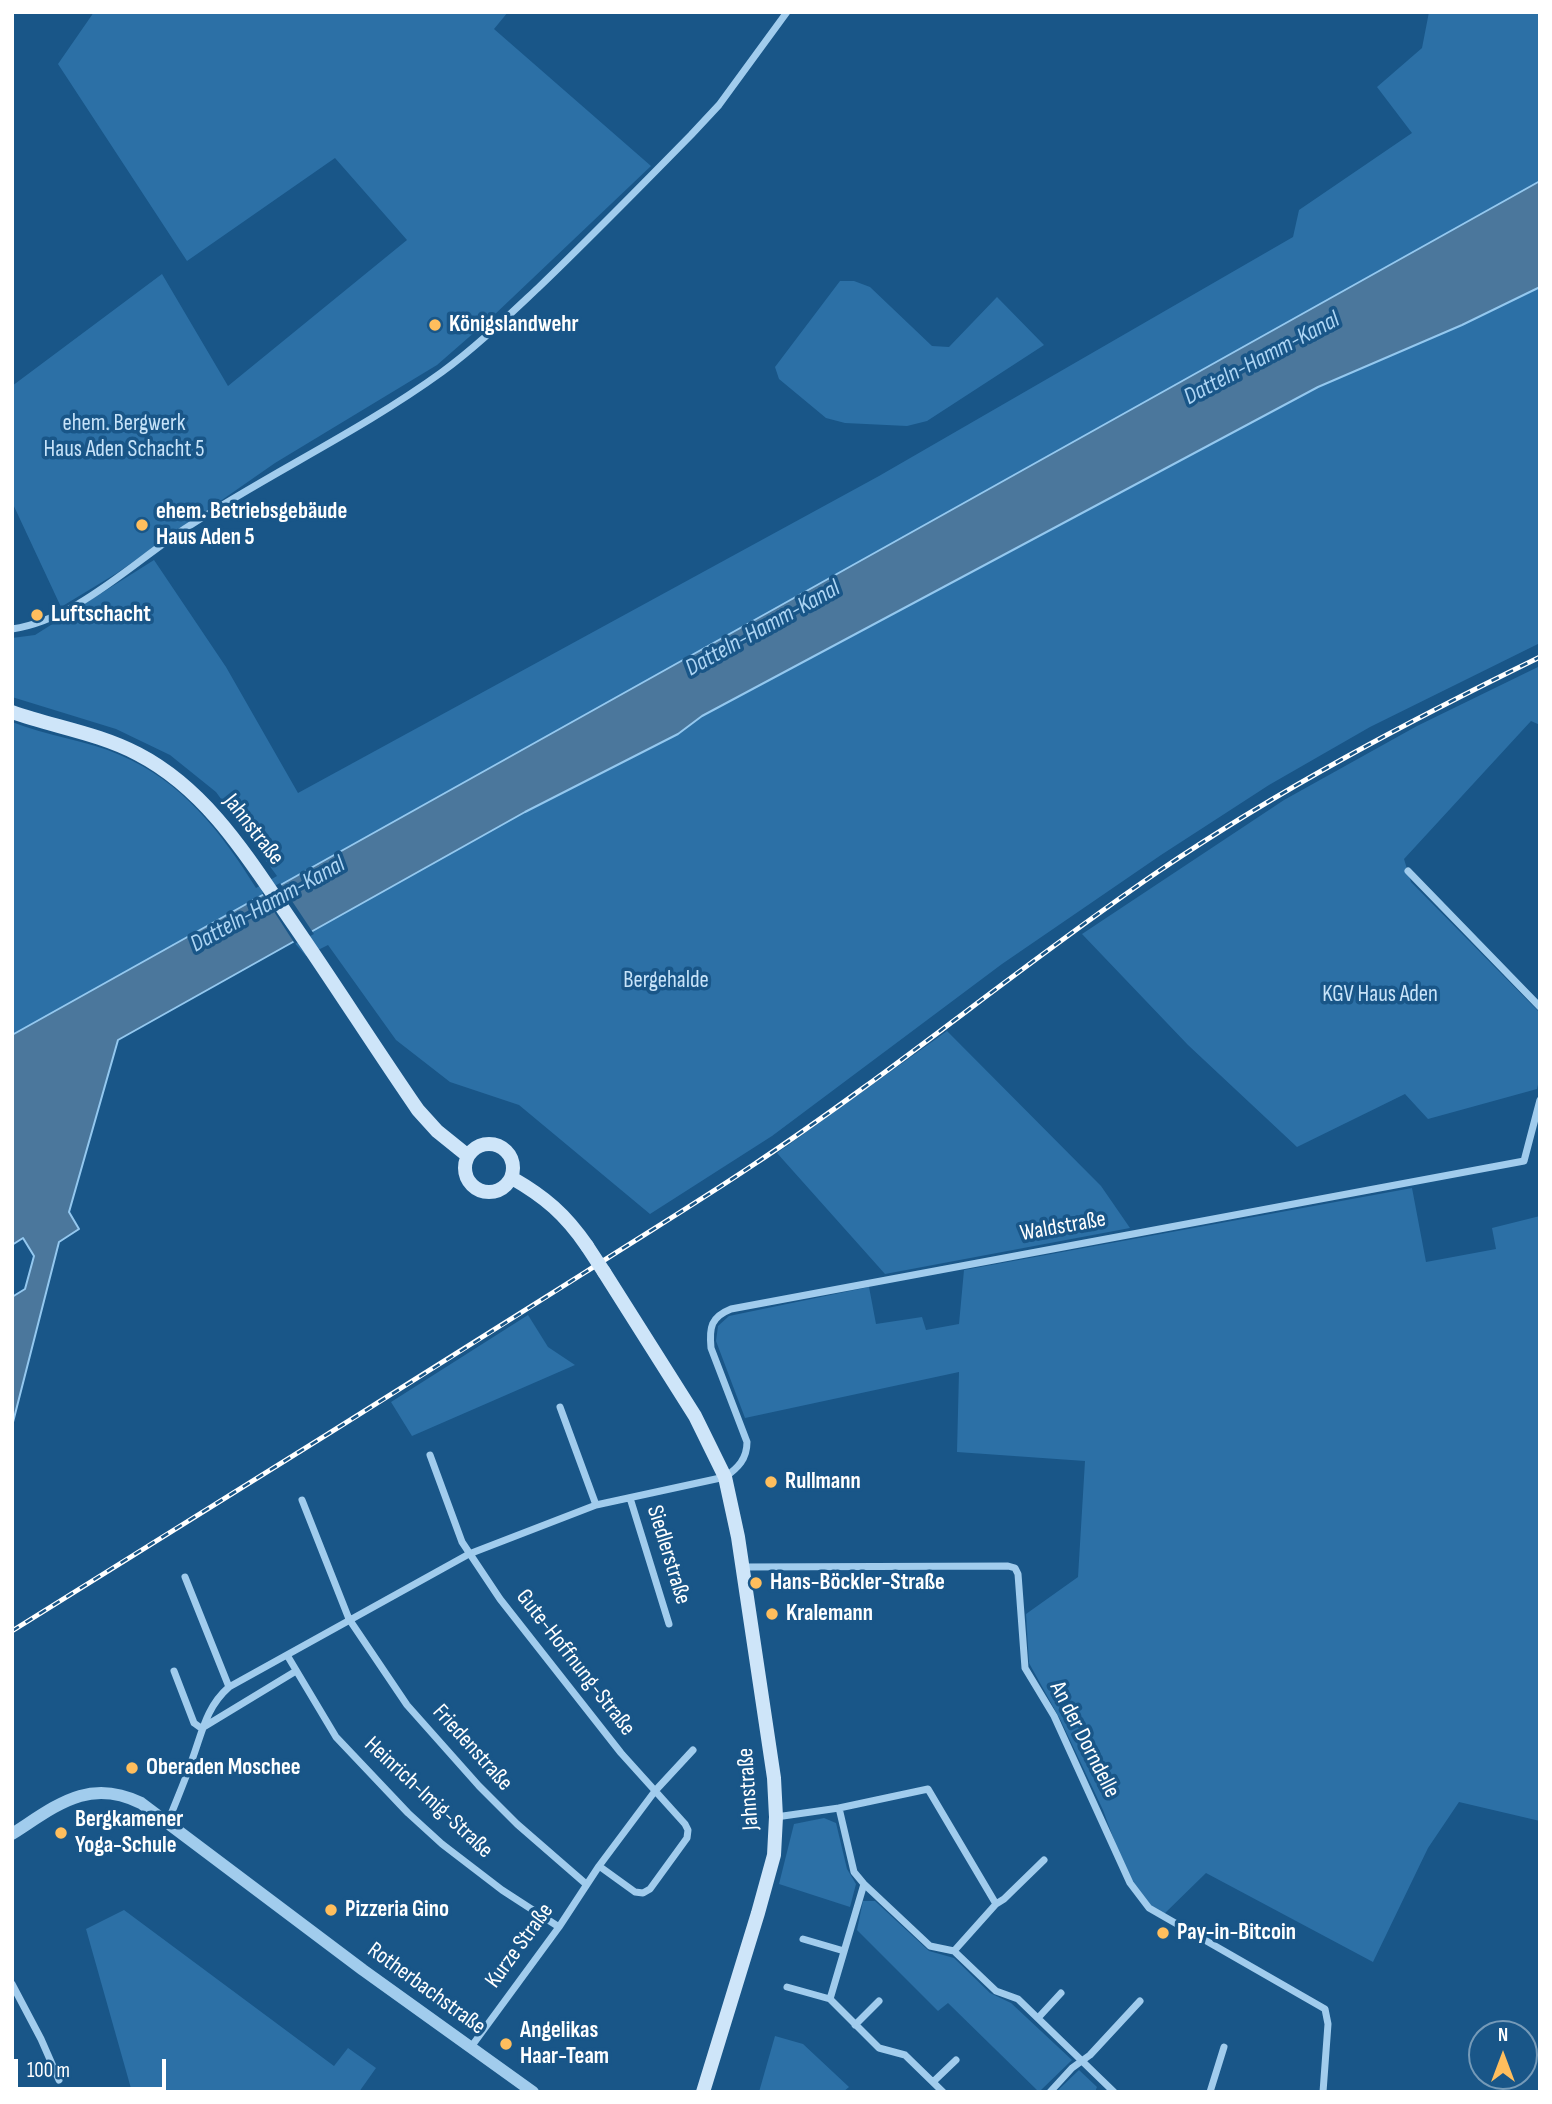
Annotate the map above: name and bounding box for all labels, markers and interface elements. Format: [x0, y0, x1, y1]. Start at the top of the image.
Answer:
water label: Datteln-Hamm-Kanal [1179, 306, 1345, 412]
place label: Königslandwehr [449, 311, 579, 339]
marker: Königslandwehr [427, 317, 443, 333]
park label: ehem. Bergwerk Haus Aden Schacht 5 [44, 410, 204, 464]
place label: ehem. Betriebsgebäude Haus Aden 5 [156, 498, 347, 552]
marker: ehem. Betriebsgebäude Haus Aden 5 [134, 517, 150, 533]
water label: Datteln-Hamm-Kanal [681, 575, 845, 683]
place label: Luftschacht [51, 601, 151, 629]
marker: Luftschacht [29, 607, 45, 623]
street label: Jahnstraße [217, 789, 289, 871]
water label: Datteln-Hamm-Kanal [186, 851, 350, 959]
park label: Bergehalde [623, 967, 709, 995]
park label: KGV Haus Aden [1322, 981, 1438, 1009]
street label: Waldstraße [1018, 1206, 1108, 1248]
place label: Rullmann [785, 1468, 861, 1496]
marker: Rullmann [763, 1474, 779, 1490]
street label: Siedlerstraße [640, 1502, 696, 1608]
place label: Hans-Böckler-Straße [770, 1569, 945, 1597]
marker: Hans-Böckler-Straße [748, 1575, 764, 1591]
street label: Gute-Hoffnung-Straße [509, 1584, 641, 1742]
place label: Kralemann [786, 1600, 873, 1628]
marker: Kralemann [764, 1606, 780, 1622]
street label: An der Dorndelle [1043, 1677, 1125, 1803]
street label: Friedenstraße [426, 1699, 518, 1797]
street label: Heinrich-Imig-Straße [358, 1731, 498, 1865]
street label: Jahnstraße [732, 1747, 766, 1831]
place label: Oberaden Moschee [146, 1754, 301, 1782]
marker: Oberaden Moschee [124, 1760, 140, 1776]
place label: Bergkamener Yoga-Schule [75, 1806, 183, 1860]
marker: Bergkamener Yoga-Schule [53, 1825, 69, 1841]
place label: Pizzeria Gino [345, 1896, 449, 1924]
street label: Kurze Straße [480, 1898, 560, 1994]
marker: Pizzeria Gino [323, 1902, 339, 1918]
place label: Pay-in-Bitcoin [1177, 1919, 1296, 1947]
marker: Pay-in-Bitcoin [1155, 1925, 1171, 1941]
street label: Rotherbachstraße [362, 1937, 490, 2041]
place label: Angelikas Haar-Team [520, 2017, 609, 2071]
north arrow [1468, 2020, 1538, 2090]
text: N [1498, 2024, 1508, 2047]
marker: Angelikas Haar-Team [498, 2036, 514, 2052]
scale bar [18, 2044, 170, 2088]
text: 100 m [27, 2058, 70, 2083]

